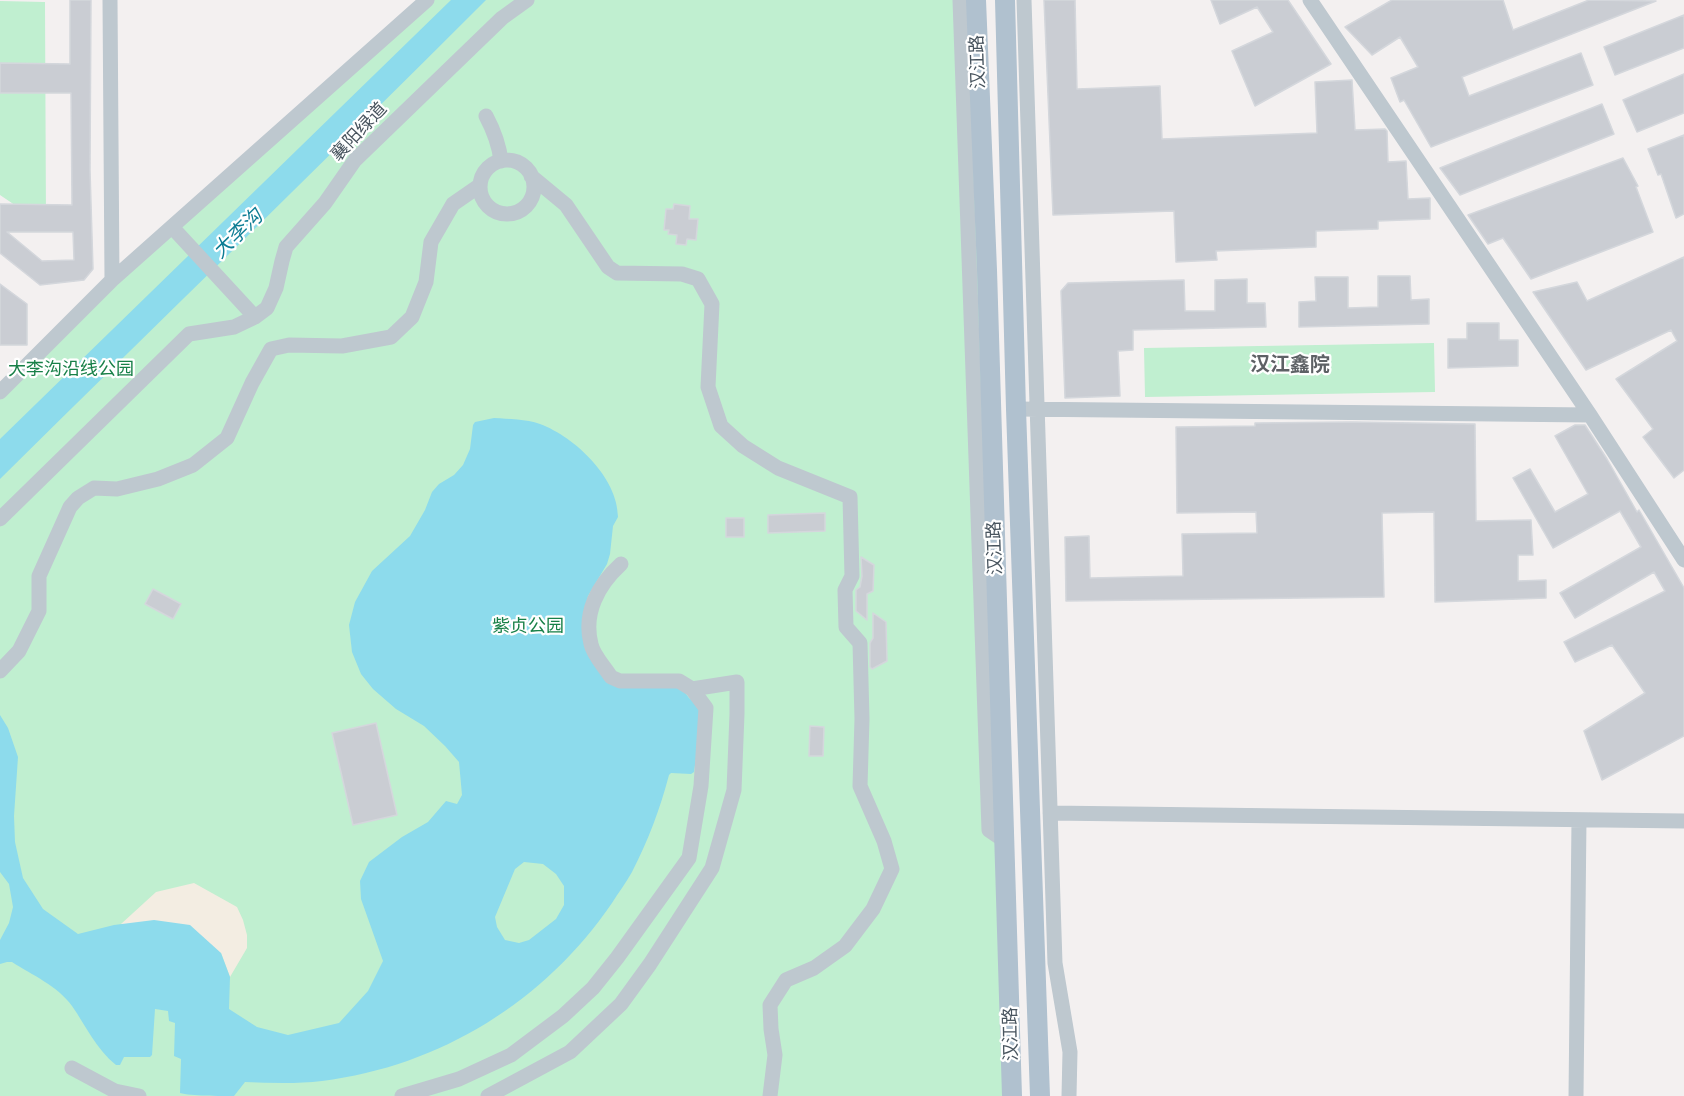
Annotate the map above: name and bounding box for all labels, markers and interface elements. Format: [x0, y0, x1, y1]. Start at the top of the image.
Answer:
street label: 汉江路 [966, 35, 990, 89]
street label: 襄阳绿道 [327, 98, 391, 166]
water label: 大李沟 [208, 205, 268, 263]
district label: 汉江鑫院 [1250, 353, 1330, 377]
park label: 大李沟沿线公园 [8, 359, 134, 381]
street label: 汉江路 [983, 521, 1007, 575]
park label: 紫贞公园 [492, 616, 564, 638]
street label: 汉江路 [1000, 1007, 1022, 1061]

